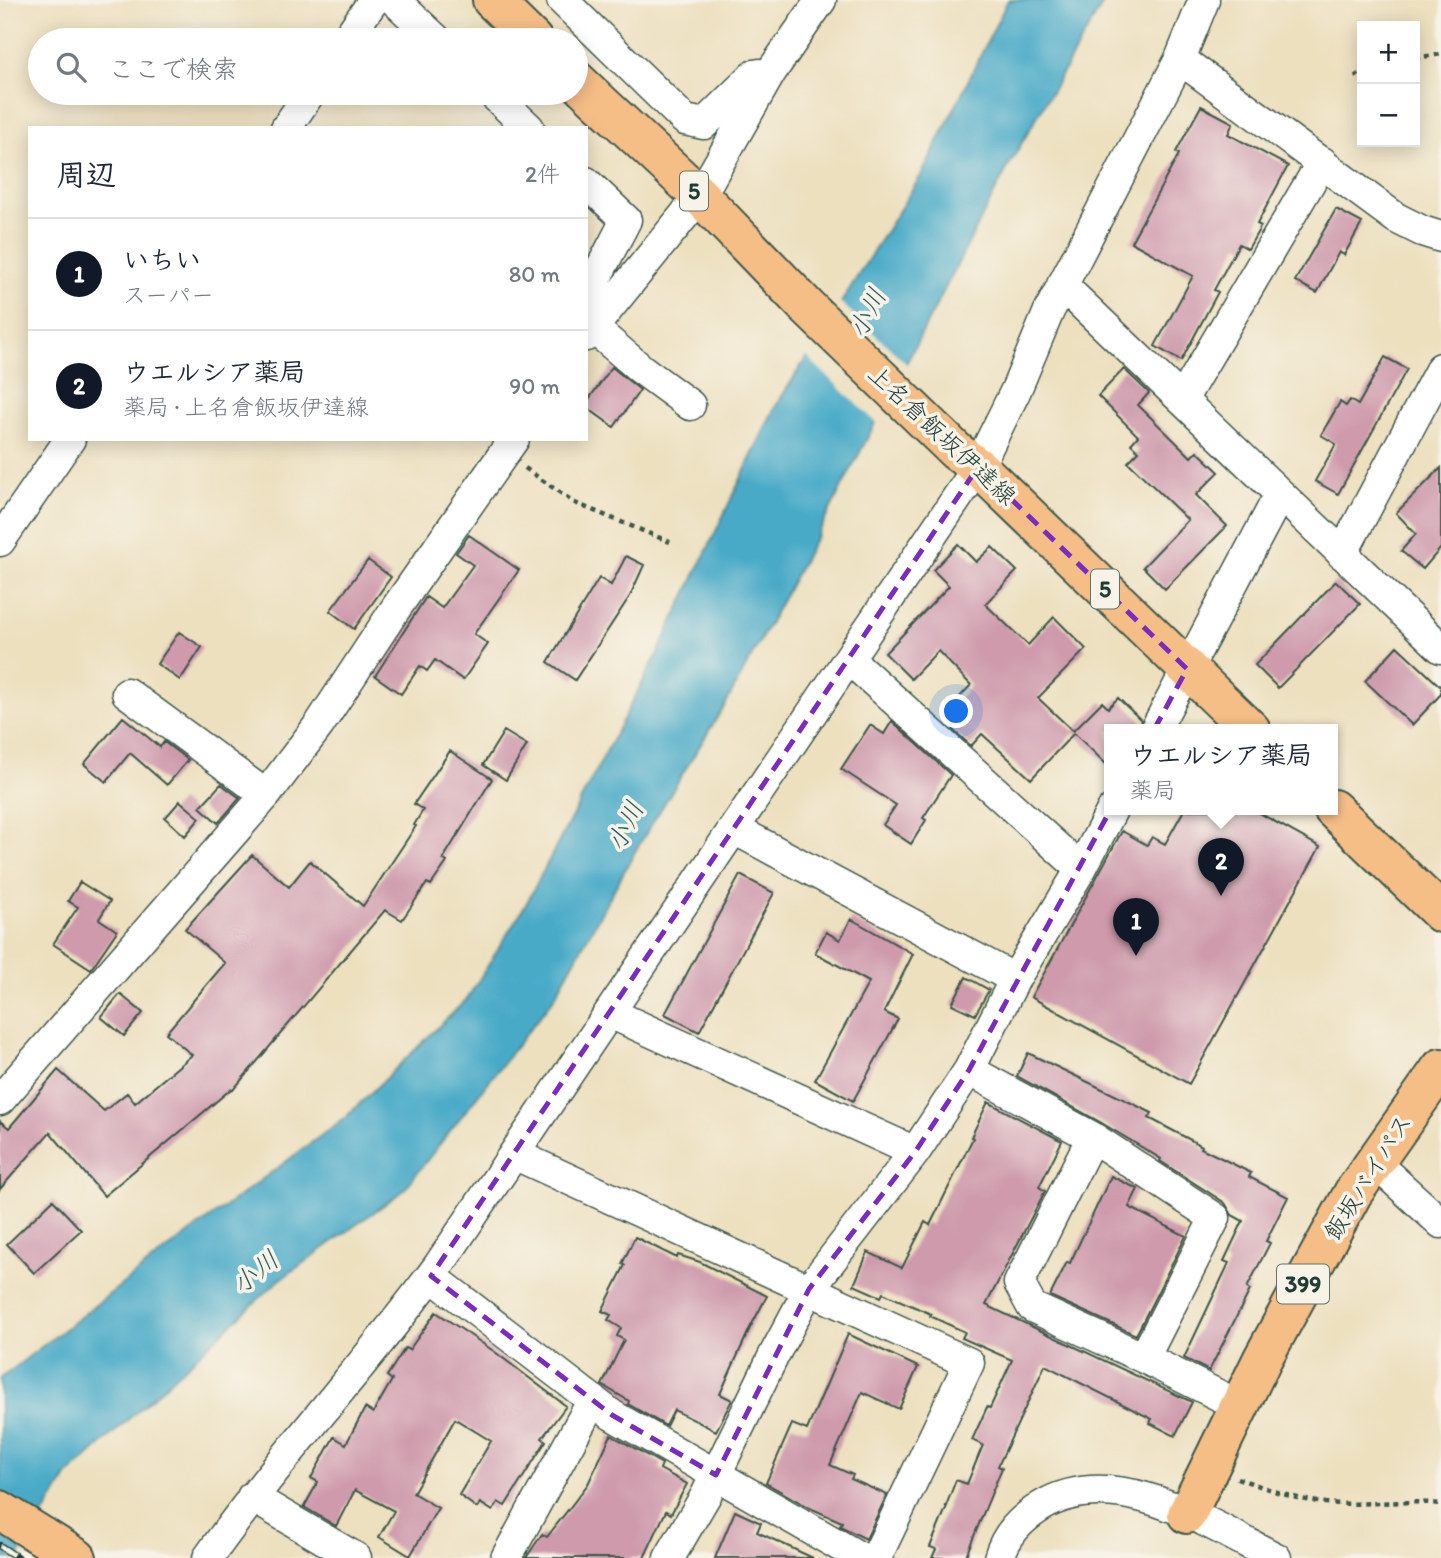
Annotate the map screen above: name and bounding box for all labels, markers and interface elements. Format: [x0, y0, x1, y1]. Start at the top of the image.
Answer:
map controls [1357, 21, 1420, 147]
button: + [1357, 21, 1420, 84]
search box [28, 28, 588, 105]
icon: search [52, 48, 90, 86]
text: ここで検索 [108, 53, 238, 85]
button: − [1357, 84, 1420, 147]
text: 周辺 [56, 156, 116, 193]
text: 2件 [525, 160, 560, 188]
road number: 5 [680, 172, 708, 210]
text: いちい [123, 244, 201, 276]
text: 1 [74, 260, 84, 288]
text: 80 m [509, 260, 560, 288]
text: スーパー [123, 281, 214, 309]
water label: 小川 [841, 283, 893, 343]
text: ウエルシア薬局 [123, 356, 306, 388]
street label: 上名倉飯坂伊達線 [862, 359, 1022, 511]
text: 2 [73, 372, 85, 400]
text: 90 m [509, 372, 560, 400]
text: 薬局 · 上名倉飯坂伊達線 [123, 393, 369, 421]
road number: 5 [1091, 569, 1119, 608]
your location [939, 694, 973, 728]
popup [1104, 724, 1338, 815]
text: ウエルシア薬局 [1130, 739, 1312, 771]
text: 薬局 [1130, 776, 1176, 804]
water label: 小川 [599, 796, 651, 856]
pin: 2 [1198, 838, 1244, 896]
pin: 1 [1113, 898, 1159, 956]
street label: 飯坂バイパス [1317, 1108, 1418, 1245]
water label: 小川 [225, 1243, 285, 1301]
road number: 399 [1277, 1264, 1329, 1303]

